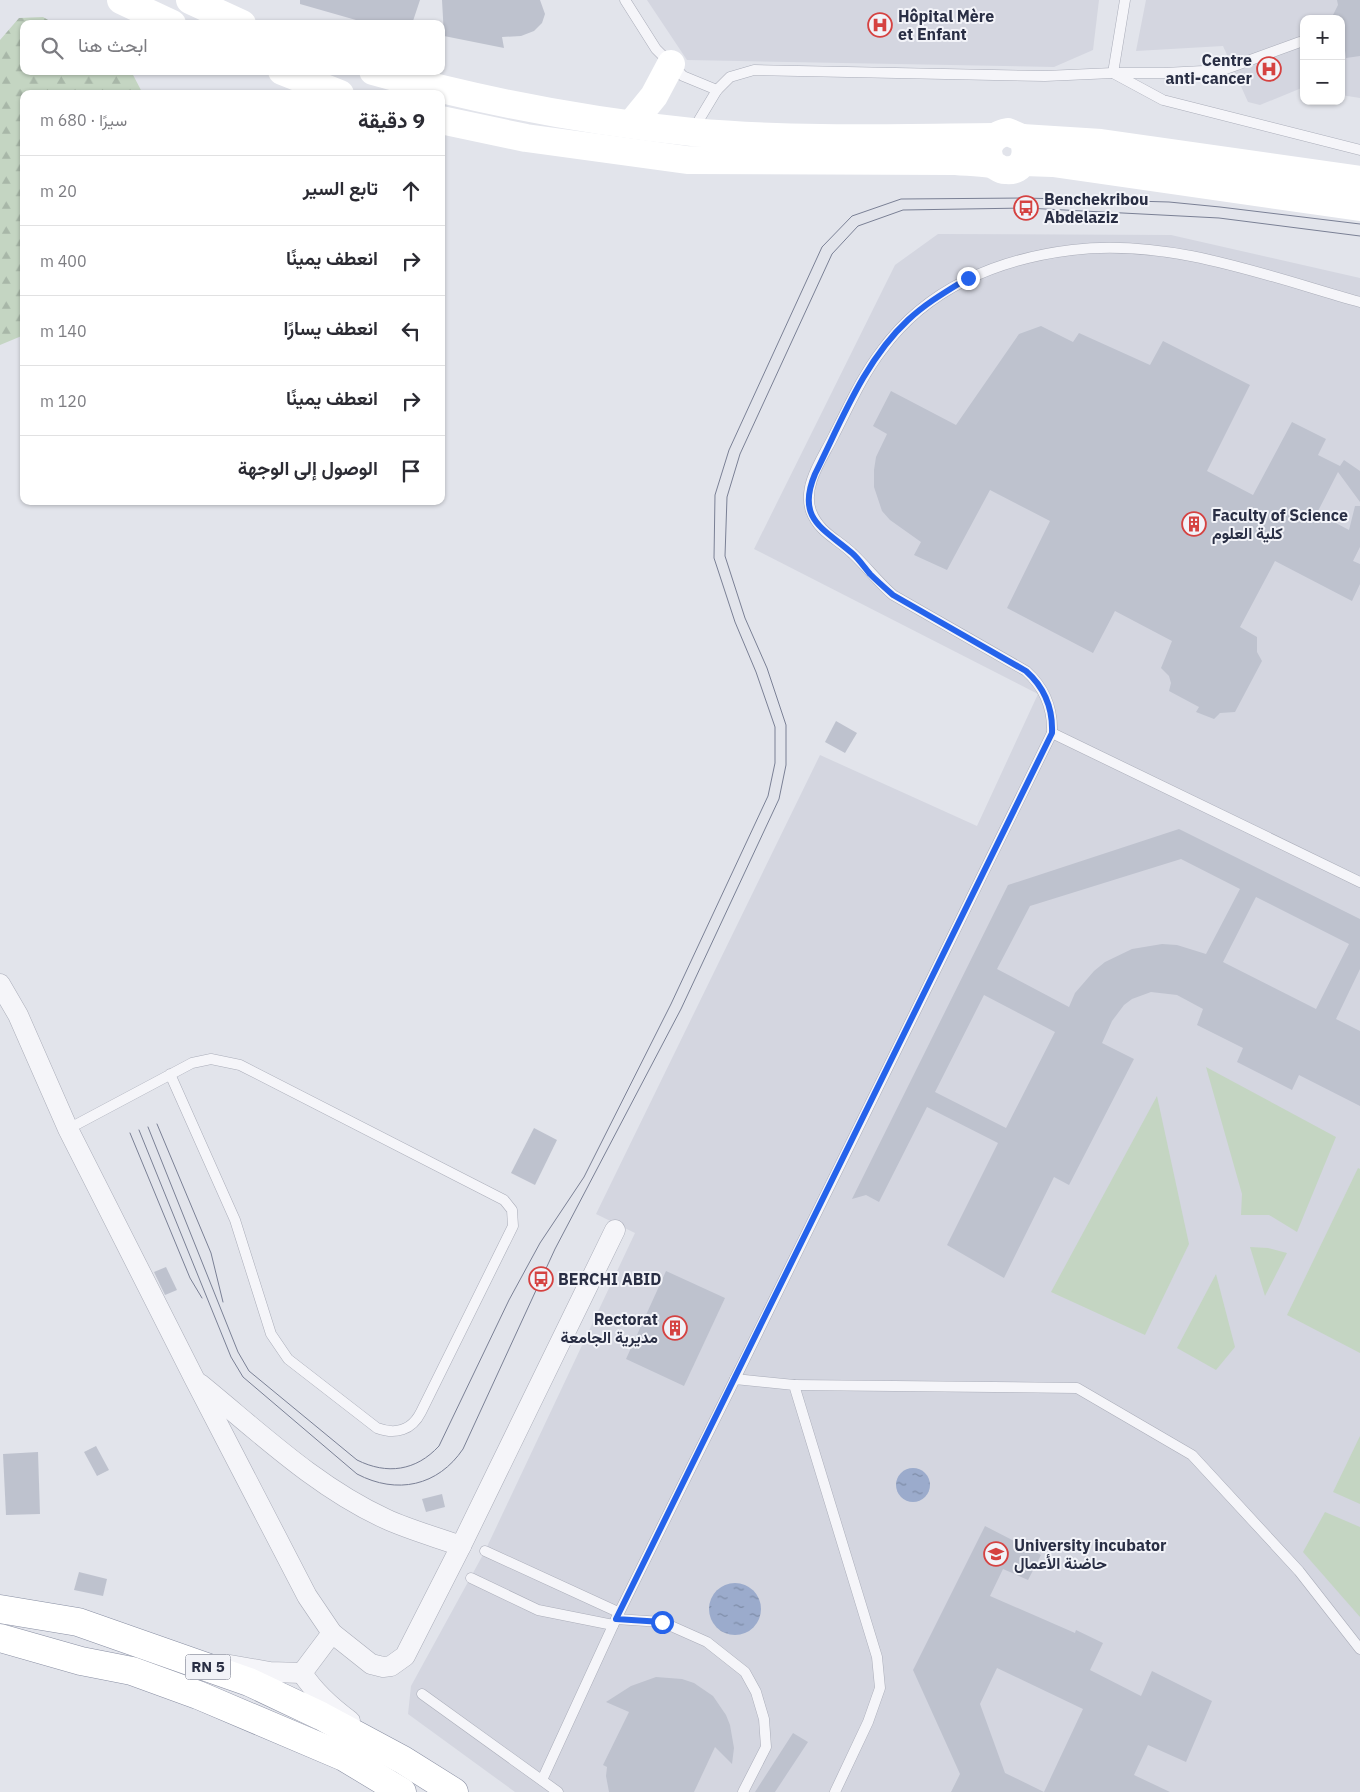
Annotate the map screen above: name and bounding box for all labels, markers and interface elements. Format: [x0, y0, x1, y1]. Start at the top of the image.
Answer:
place label: Hôpital Mère et Enfant [898, 6, 994, 44]
hospital icon: Hôpital Mère et Enfant [867, 12, 893, 38]
map controls [1300, 15, 1345, 105]
button: + [1300, 15, 1345, 60]
search box [20, 20, 445, 75]
text: ابحث هنا [78, 33, 148, 57]
icon: search [38, 34, 66, 62]
place label: Centre anti-cancer [1165, 50, 1253, 88]
hospital icon: Centre anti-cancer [1256, 56, 1282, 82]
button: − [1300, 60, 1345, 105]
text: 9 دقيقة [358, 106, 425, 134]
text: سيرًا · 680 m [40, 110, 127, 130]
text: تابع السير [303, 176, 378, 200]
icon: ahead [397, 177, 425, 205]
text: 20 m [40, 181, 77, 201]
place label: Benchekribou Abdelaziz [1044, 189, 1149, 227]
bus stop icon: Benchekribou Abdelaziz [1013, 195, 1039, 221]
text: انعطف يمينًا [286, 246, 378, 270]
icon: right [397, 247, 425, 275]
text: 400 m [40, 251, 87, 271]
route end [957, 267, 980, 290]
text: انعطف يسارًا [284, 316, 378, 340]
icon: left [397, 317, 425, 345]
text: 140 m [40, 321, 87, 341]
text: انعطف يمينًا [286, 386, 378, 410]
icon: right [397, 387, 425, 415]
text: 120 m [40, 391, 87, 411]
text: الوصول إلى الوجهة [238, 456, 378, 480]
icon: arrive [397, 457, 425, 485]
place label: Faculty of Science كلية العلوم [1212, 505, 1348, 544]
building icon: Faculty of Science كلية العلوم [1181, 511, 1207, 537]
bus stop icon: BERCHI ABID [528, 1266, 554, 1292]
place label: BERCHI ABID [558, 1269, 661, 1289]
place label: Rectorat مديرية الجامعة [561, 1309, 658, 1348]
building icon: Rectorat مديرية الجامعة [662, 1315, 688, 1341]
place label: University incubator حاضنة الأعمال [1014, 1535, 1167, 1573]
school or university icon: University incubator حاضنة الأعمال [983, 1541, 1009, 1567]
route start [651, 1611, 674, 1634]
road number: RN 5 [186, 1654, 230, 1680]

